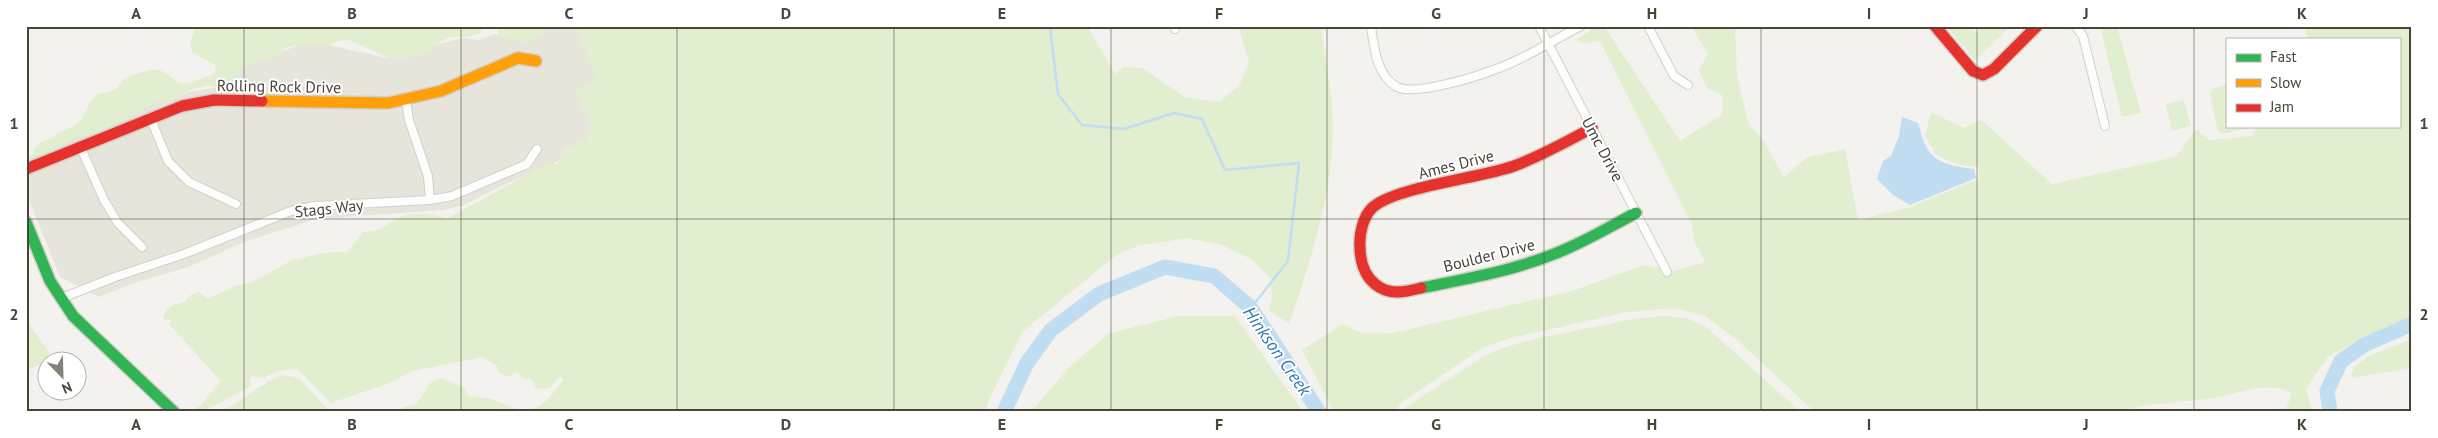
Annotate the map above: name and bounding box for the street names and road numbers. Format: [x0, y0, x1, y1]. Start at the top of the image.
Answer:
street label: Rolling Rock Drive [217, 75, 341, 97]
street label: Umc Drive [1578, 113, 1628, 185]
street label: Ames Drive [1416, 145, 1496, 183]
street label: Stags Way [294, 194, 365, 222]
street label: Boulder Drive [1441, 234, 1537, 276]

